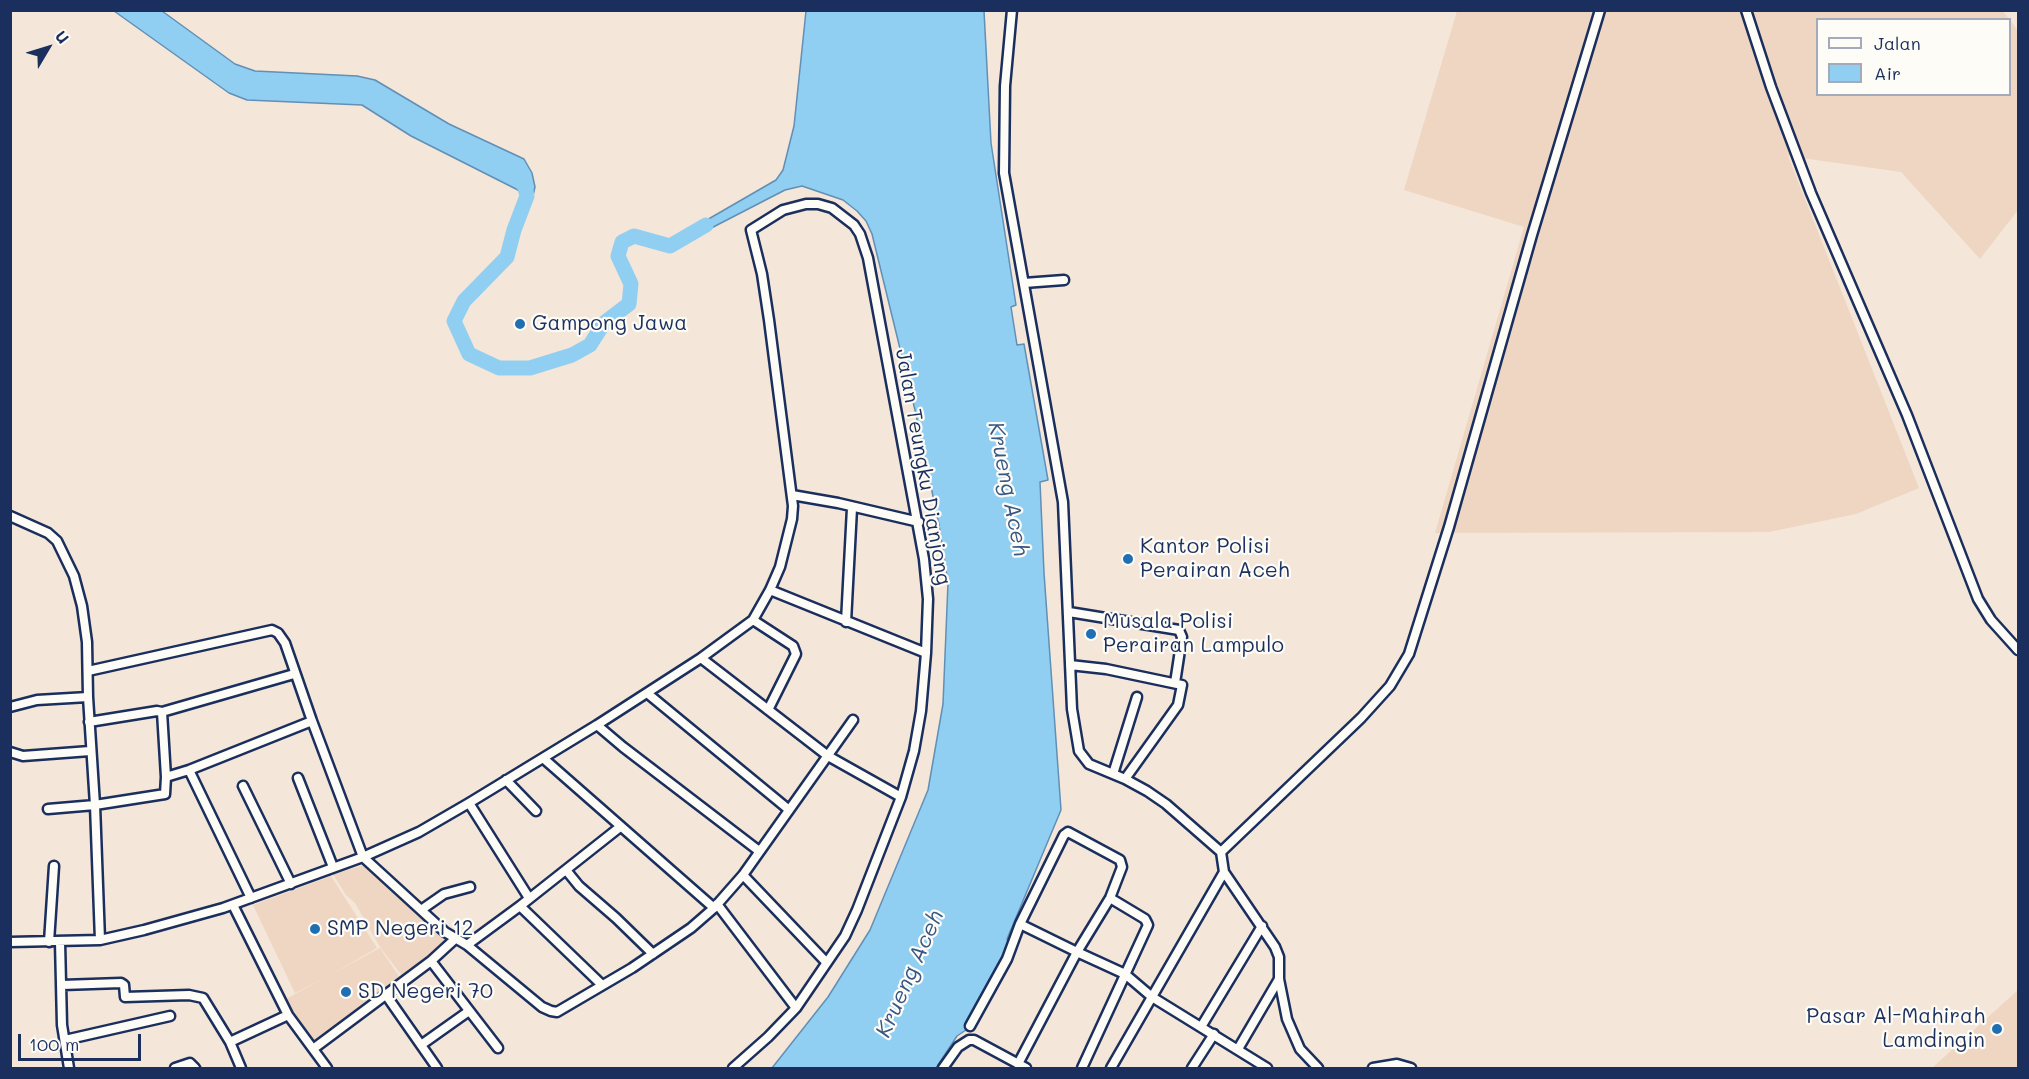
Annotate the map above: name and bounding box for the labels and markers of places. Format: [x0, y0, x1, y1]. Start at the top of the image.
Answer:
place label: Gampong Jawa [532, 311, 687, 337]
marker: Gampong Jawa [513, 317, 527, 331]
place label: Kantor Polisi Perairan Aceh [1140, 534, 1290, 584]
marker: Kantor Polisi Perairan Aceh [1121, 552, 1135, 566]
place label: Musala Polisi Perairan Lampulo [1103, 609, 1284, 659]
marker: Musala Polisi Perairan Lampulo [1084, 627, 1098, 641]
place label: SMP Negeri 12 [327, 916, 474, 942]
marker: SMP Negeri 12 [308, 922, 322, 936]
place label: SD Negeri 70 [358, 979, 493, 1005]
marker: SD Negeri 70 [339, 985, 353, 999]
place label: Pasar Al-Mahirah Lamdingin [1806, 1004, 1985, 1054]
marker: Pasar Al-Mahirah Lamdingin [1990, 1022, 2004, 1036]

